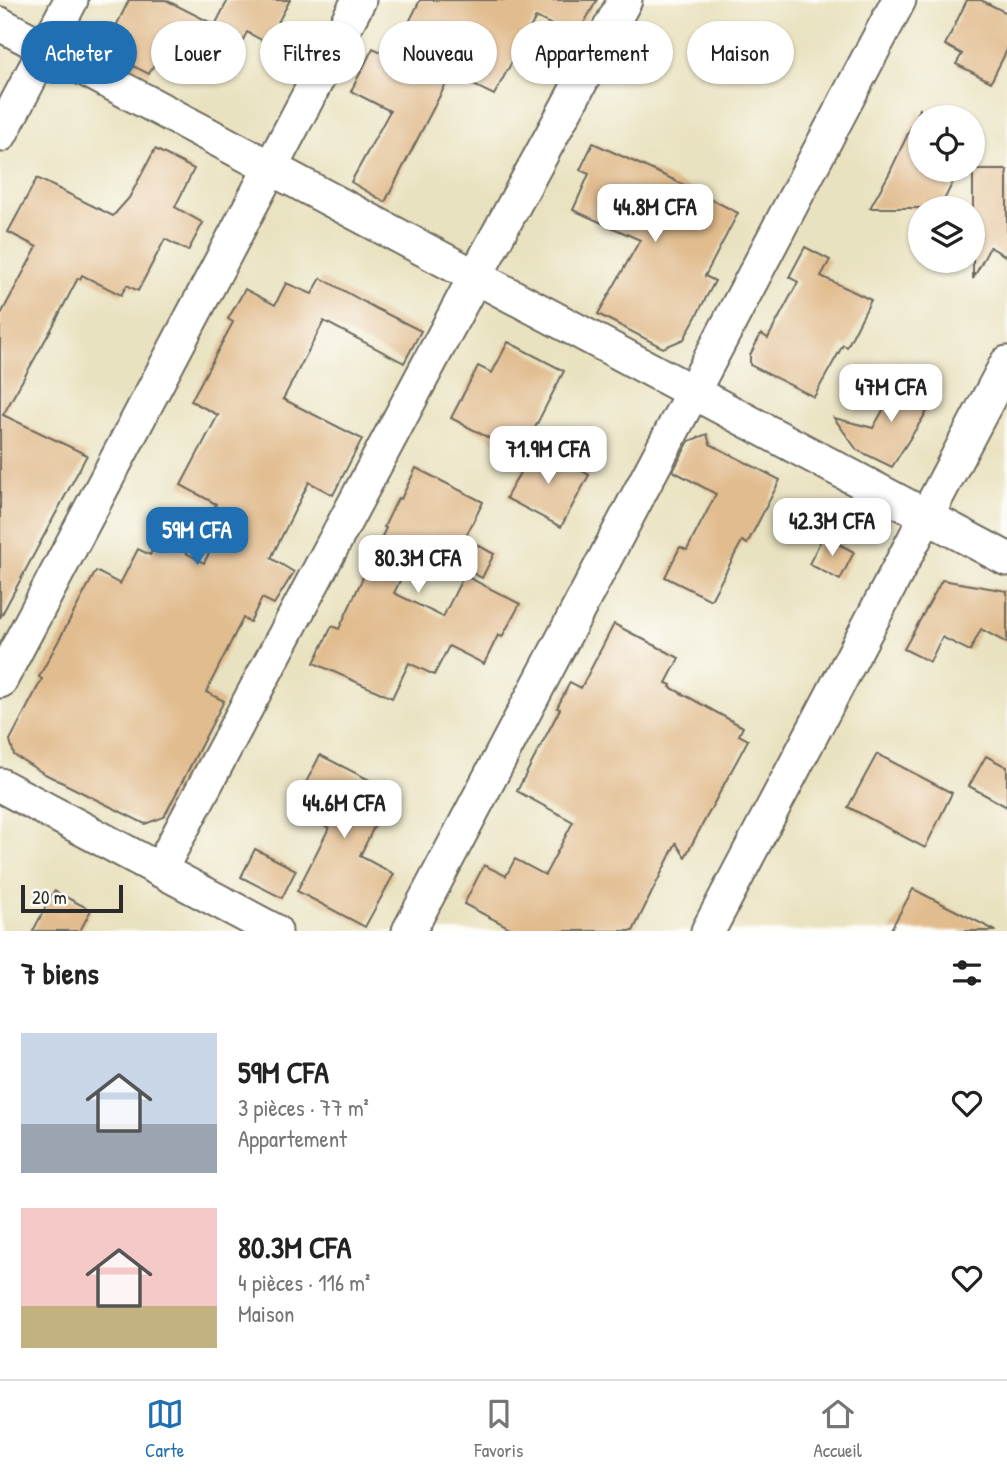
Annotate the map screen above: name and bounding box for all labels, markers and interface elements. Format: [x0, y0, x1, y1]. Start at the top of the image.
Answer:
chip: Acheter [21, 21, 137, 84]
chip: Louer [151, 21, 246, 84]
chip: Filtres [260, 21, 365, 84]
chip: Nouveau [379, 21, 497, 84]
chip: Appartement [511, 21, 673, 84]
chip: Maison [687, 21, 794, 84]
map controls [908, 105, 985, 273]
button: locate [908, 105, 985, 182]
pin: 44.8M CFA [575, 184, 735, 244]
text: 44.8M CFA [613, 191, 697, 222]
button: layers [908, 196, 985, 273]
pin: 47M CFA [826, 364, 956, 424]
text: 47M CFA [855, 371, 927, 402]
pin: 71.9M CFA [468, 426, 628, 486]
text: 71.9M CFA [506, 433, 590, 464]
pin: 42.3M CFA [752, 498, 912, 558]
text: 42.3M CFA [789, 505, 875, 536]
pin: 59M CFA [132, 508, 262, 567]
text: 59M CFA [162, 514, 232, 545]
pin: 80.3M CFA [338, 536, 498, 595]
text: 80.3M CFA [375, 542, 461, 573]
pin: 44.6M CFA [264, 780, 424, 840]
text: 44.6M CFA [303, 787, 385, 818]
scale bar [21, 882, 122, 914]
text: 20 m [32, 884, 67, 910]
text: 7 biens [21, 953, 99, 993]
icon: filters [948, 954, 986, 992]
text: 59M CFA [238, 1052, 329, 1092]
icon: home [77, 1061, 161, 1145]
icon: heart [948, 1084, 986, 1122]
text: 3 pièces · 77 m² [238, 1092, 369, 1123]
text: Appartement [238, 1123, 347, 1154]
text: 80.3M CFA [238, 1227, 351, 1267]
icon: home [77, 1236, 161, 1320]
icon: heart [948, 1259, 986, 1297]
text: 4 pièces · 116 m² [238, 1267, 370, 1298]
text: Maison [238, 1298, 294, 1329]
tab: Carte [145, 1395, 184, 1463]
tab: Favoris [475, 1395, 523, 1463]
tab: Accueil [813, 1395, 862, 1463]

